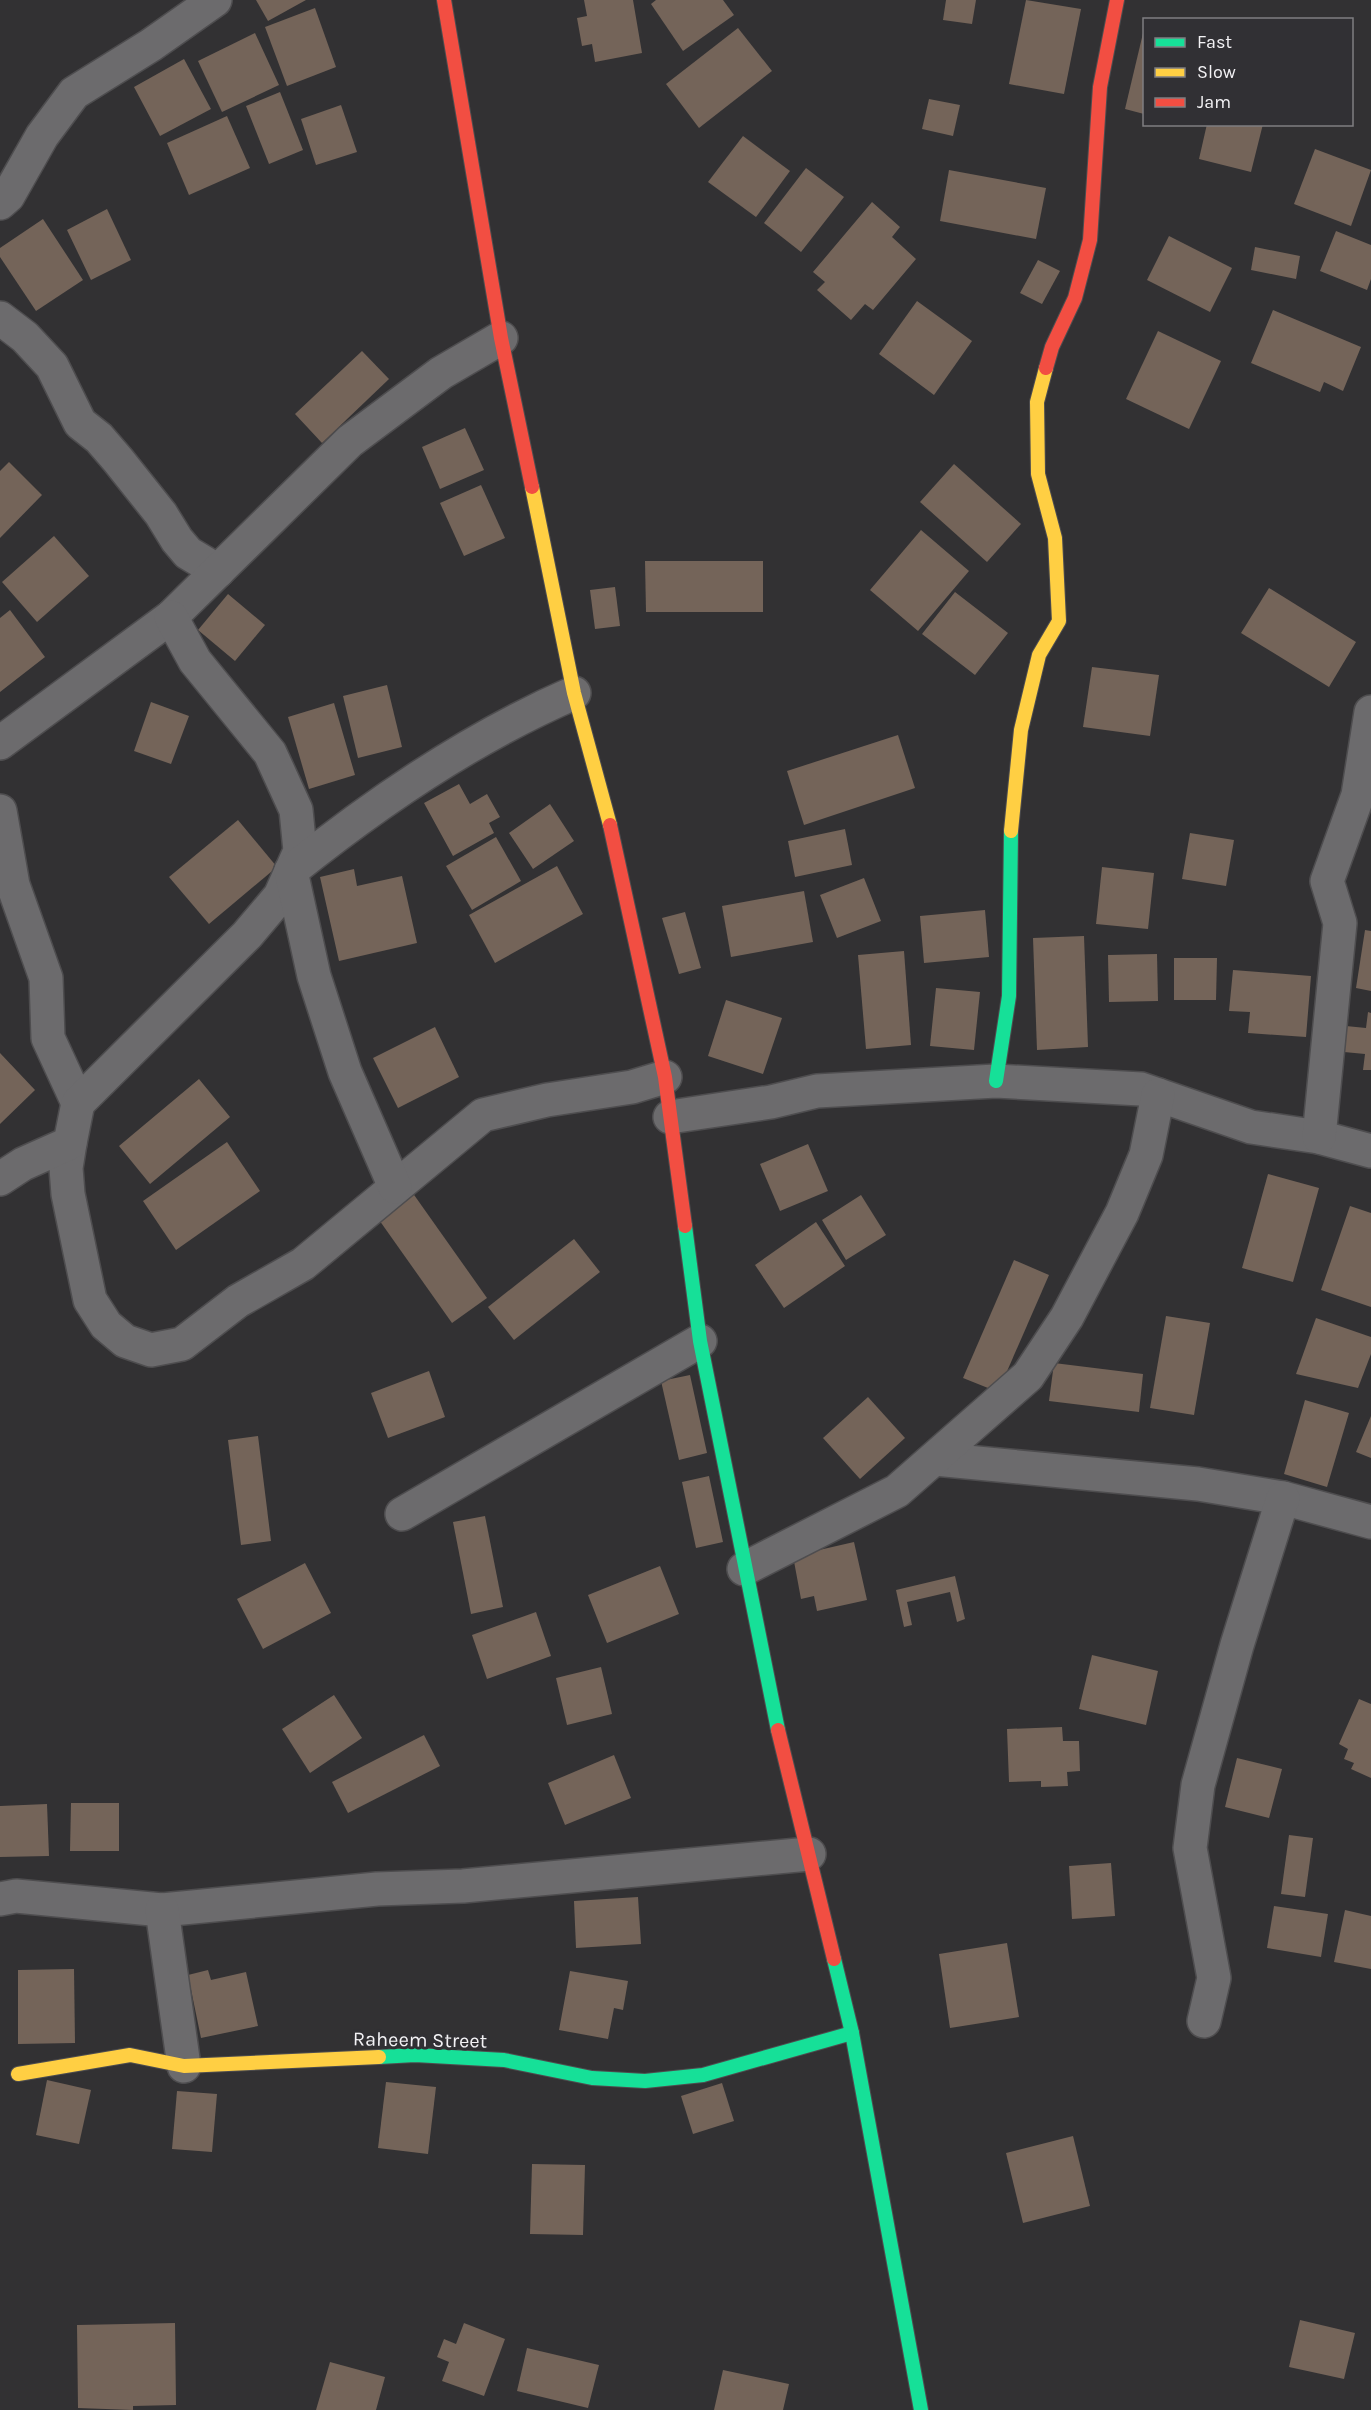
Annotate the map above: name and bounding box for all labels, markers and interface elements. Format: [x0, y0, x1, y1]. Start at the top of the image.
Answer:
legend [1143, 18, 1353, 126]
text: Fast [1197, 31, 1232, 53]
text: Slow [1197, 61, 1236, 83]
text: Jam [1197, 91, 1231, 113]
street label: Raheem Street [353, 2027, 488, 2053]

